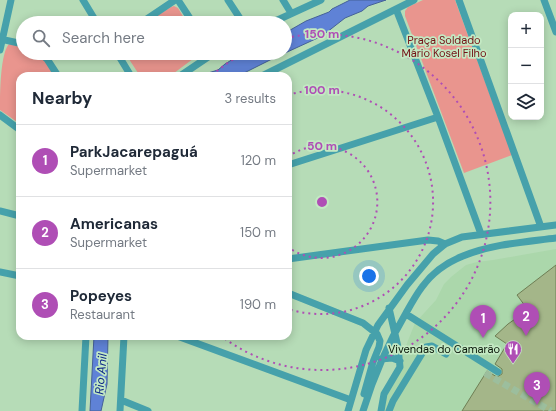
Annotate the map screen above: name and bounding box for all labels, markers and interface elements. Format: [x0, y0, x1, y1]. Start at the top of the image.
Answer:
map controls [508, 12, 544, 120]
button: + [508, 12, 544, 48]
search box [16, 16, 292, 60]
text: 150 m [305, 26, 339, 42]
icon: search [30, 27, 52, 49]
text: Search here [62, 28, 145, 48]
park label: Praça Soldado Mário Kosel Filho [402, 33, 486, 60]
button: − [508, 48, 544, 84]
text: 100 m [304, 82, 340, 98]
button: layers [508, 84, 544, 120]
text: Nearby [32, 87, 92, 109]
text: 3 results [224, 90, 276, 107]
text: 50 m [307, 138, 337, 154]
text: ParkJacarepaguá [70, 142, 198, 162]
text: 1 [43, 152, 47, 169]
text: 120 m [241, 152, 276, 169]
text: Supermarket [70, 162, 147, 179]
centre of rings [315, 195, 329, 209]
text: Americanas [70, 214, 158, 234]
text: 2 [41, 224, 49, 241]
text: 150 m [240, 224, 276, 241]
text: Supermarket [70, 234, 147, 251]
your location [359, 266, 379, 286]
text: Popeyes [70, 286, 132, 306]
text: 3 [41, 296, 49, 313]
text: 190 m [240, 296, 276, 313]
pin: 2 [513, 303, 539, 336]
pin: 1 [470, 305, 496, 338]
text: Restaurant [70, 306, 135, 323]
restaurant icon: Vivendas do Camarão [503, 339, 523, 364]
place label: Vivendas do Camarão [388, 342, 500, 356]
water label: Rio Anil [91, 353, 111, 395]
pin: 3 [524, 372, 550, 405]

